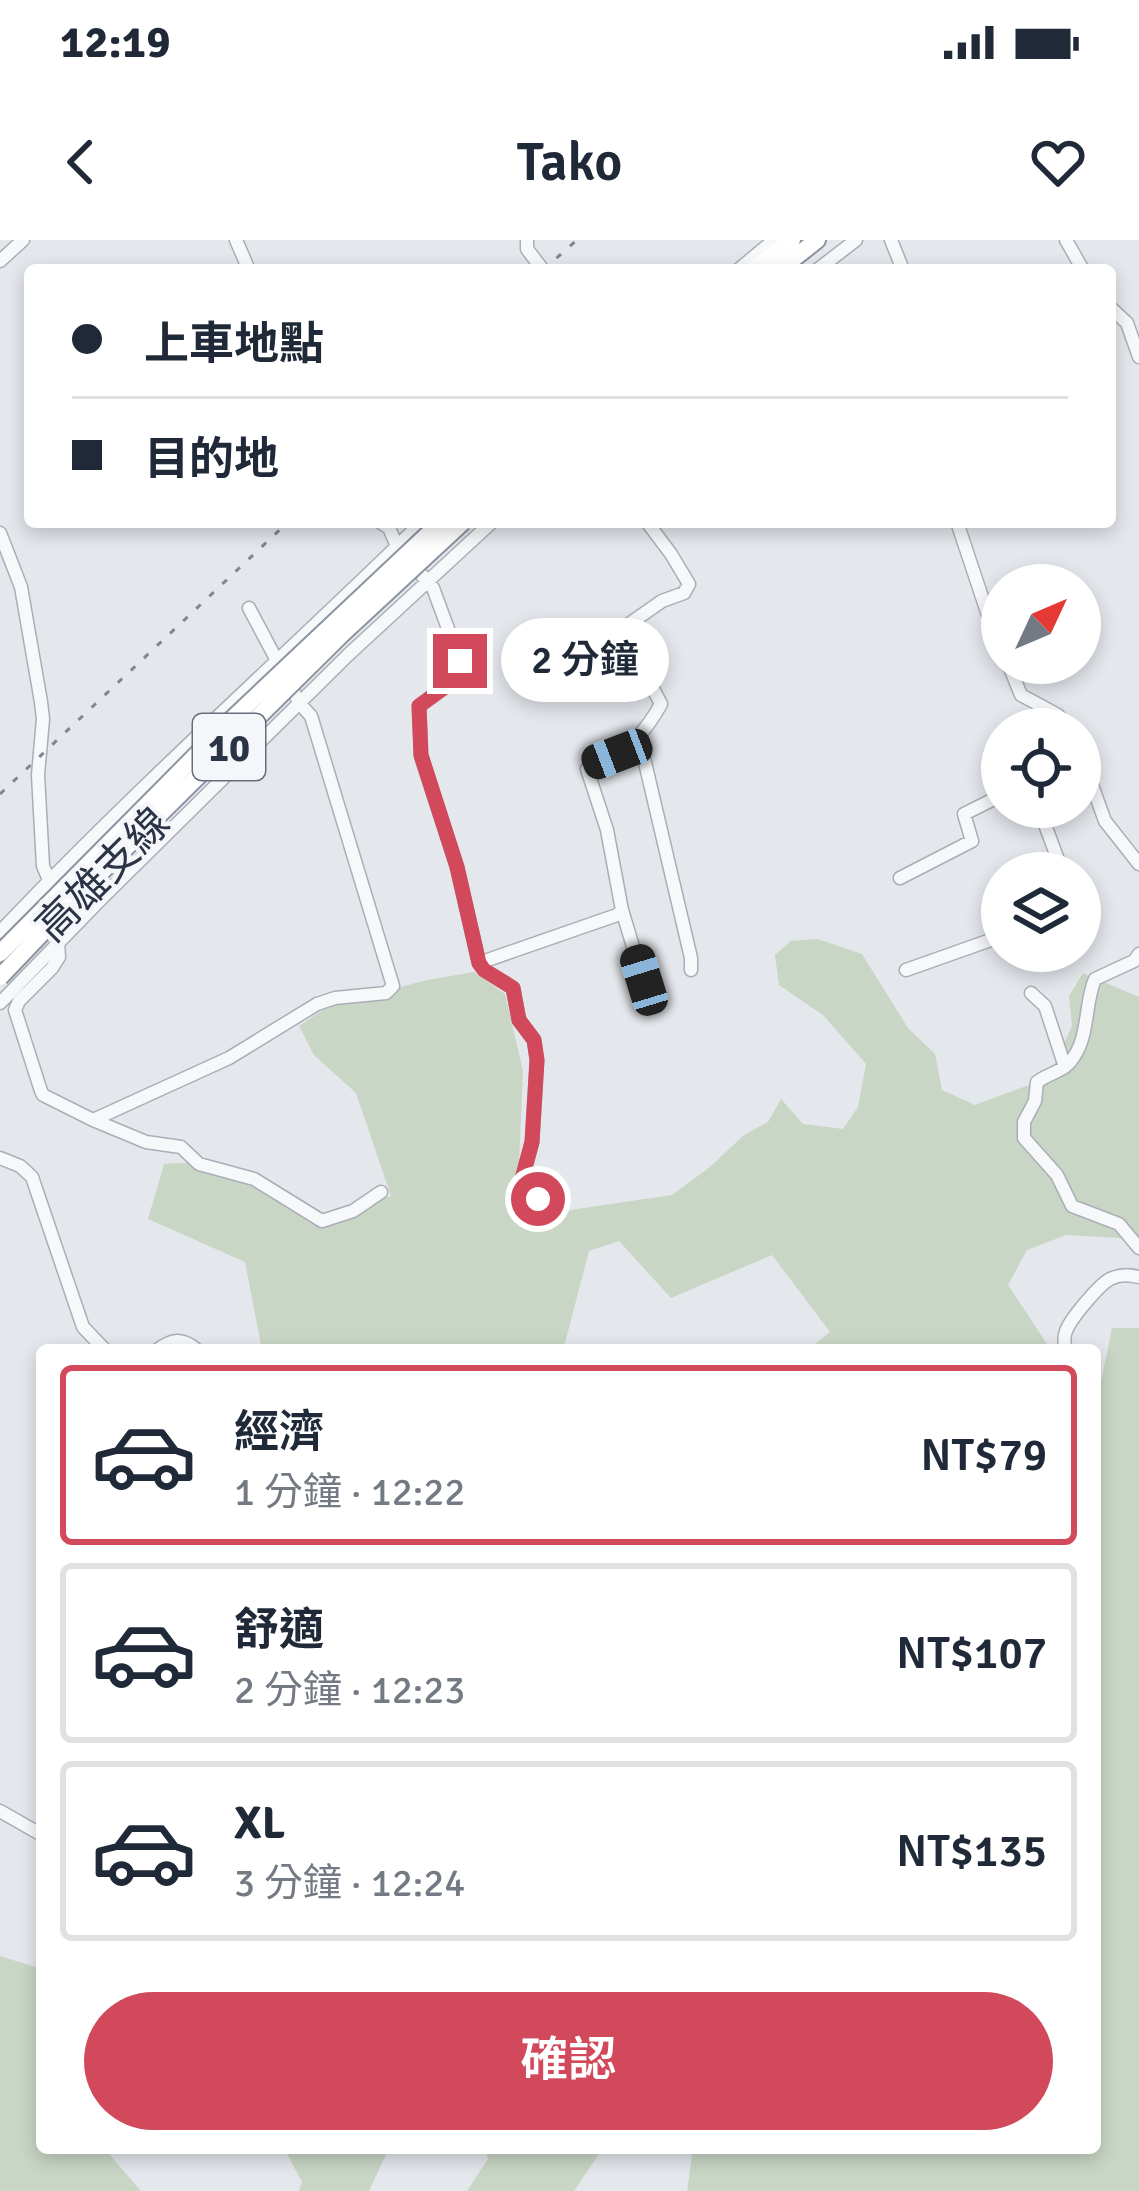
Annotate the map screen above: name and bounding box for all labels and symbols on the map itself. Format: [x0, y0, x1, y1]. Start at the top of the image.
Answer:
north arrow [981, 564, 1101, 684]
callout: 2 分鐘 [502, 619, 670, 703]
route end [433, 634, 487, 688]
road number: 10 [193, 714, 265, 780]
car [577, 724, 657, 784]
street label: 高雄支線 [26, 798, 180, 952]
car [616, 940, 672, 1020]
route start [511, 1172, 565, 1226]

